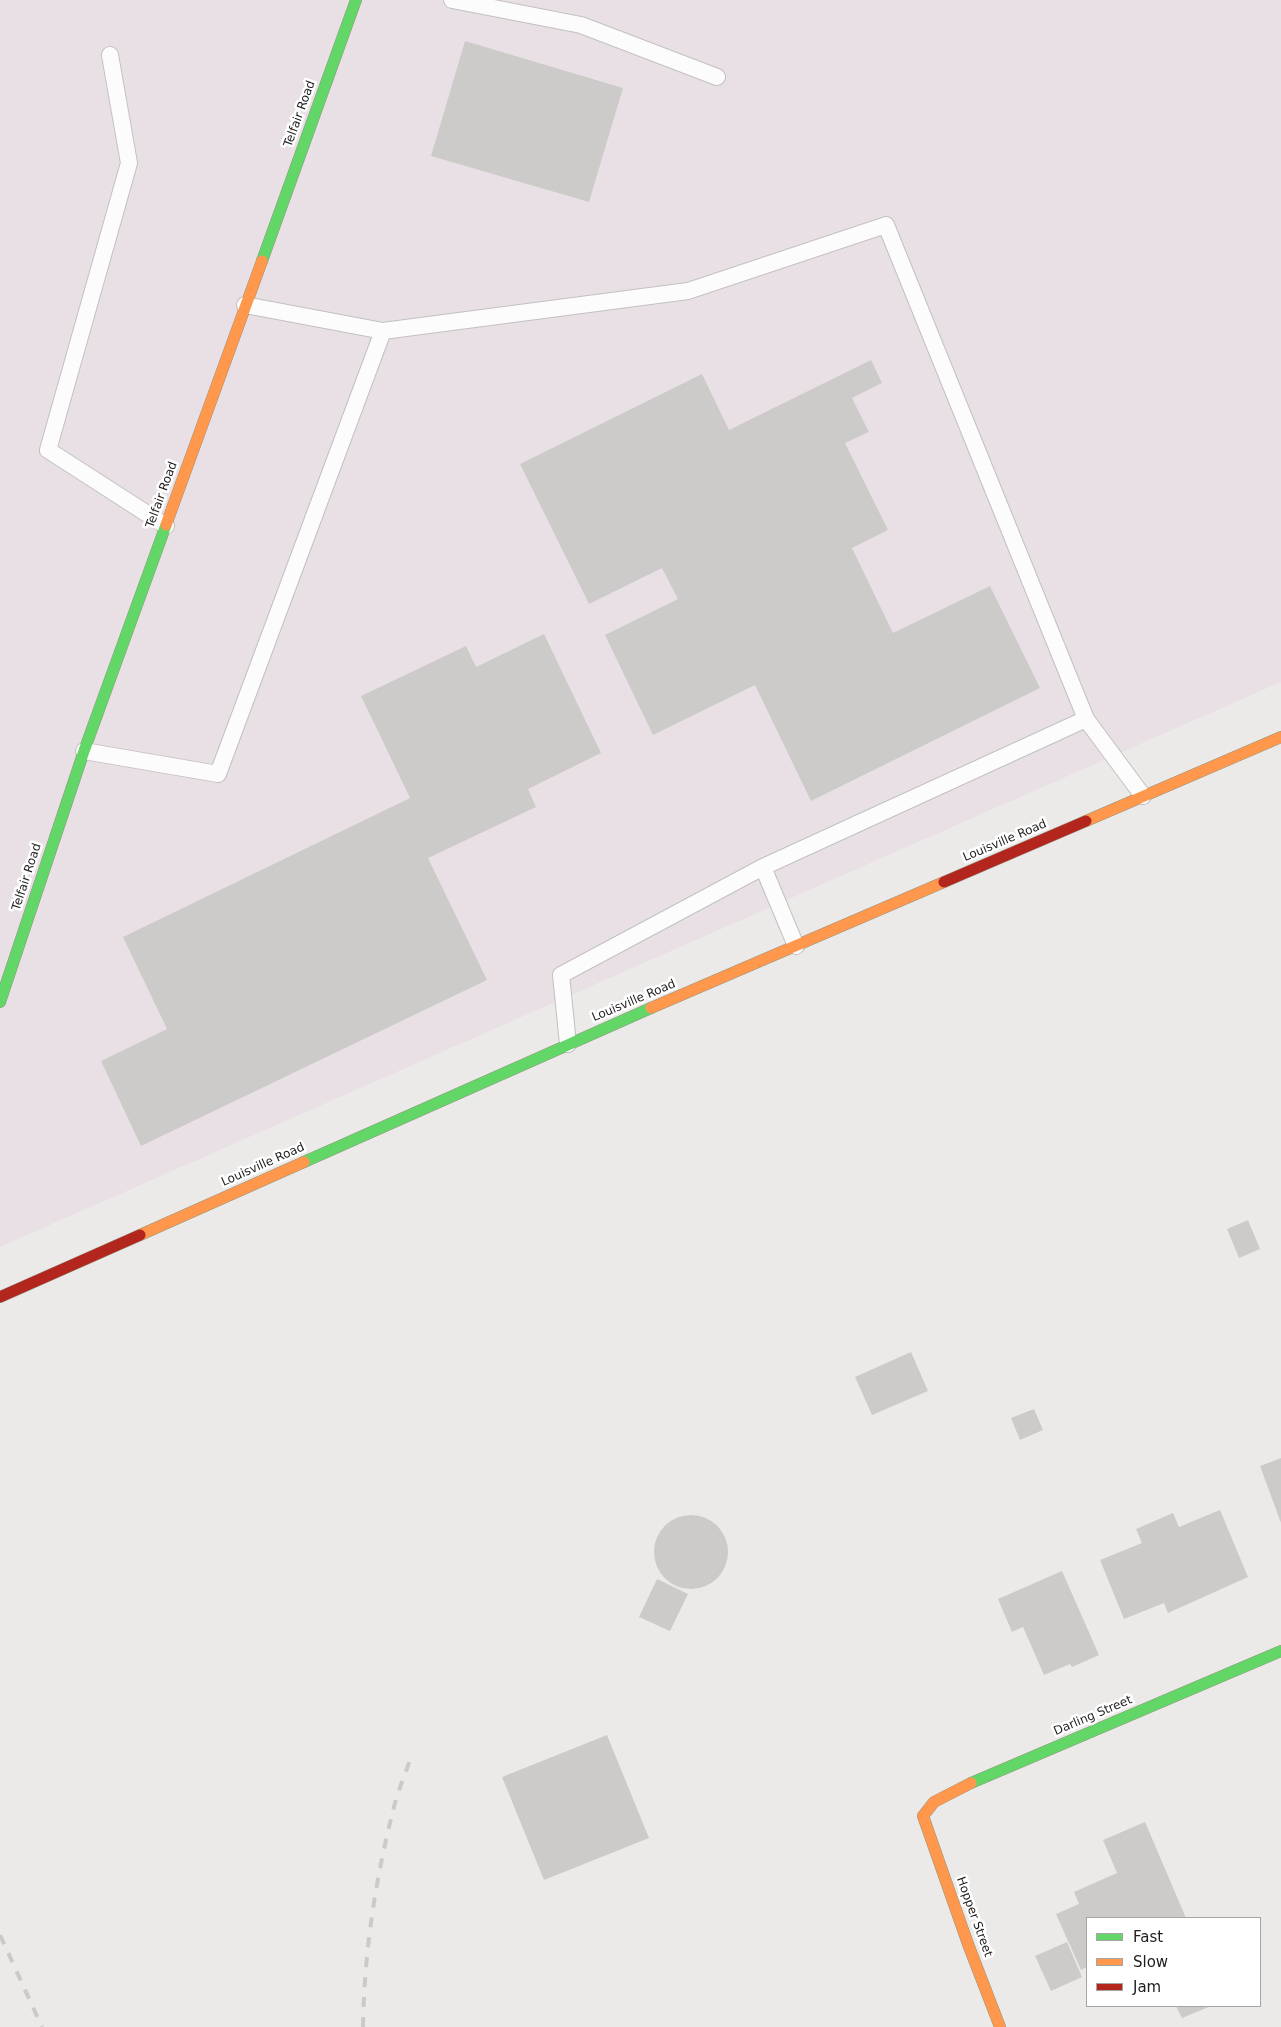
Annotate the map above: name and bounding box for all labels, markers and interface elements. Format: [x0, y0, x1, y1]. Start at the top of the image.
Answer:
street label: Telfair Road [281, 79, 319, 149]
street label: Telfair Road [143, 460, 181, 530]
street label: Louisville Road [961, 817, 1049, 865]
street label: Telfair Road [9, 842, 45, 912]
street label: Louisville Road [590, 977, 678, 1025]
street label: Louisville Road [219, 1140, 307, 1190]
street label: Darling Street [1052, 1693, 1134, 1739]
street label: Hopper Street [953, 1875, 995, 1959]
legend [1086, 1917, 1261, 2007]
text: Fast [1133, 1928, 1163, 1946]
text: Slow [1133, 1953, 1168, 1971]
text: Jam [1133, 1978, 1161, 1996]

